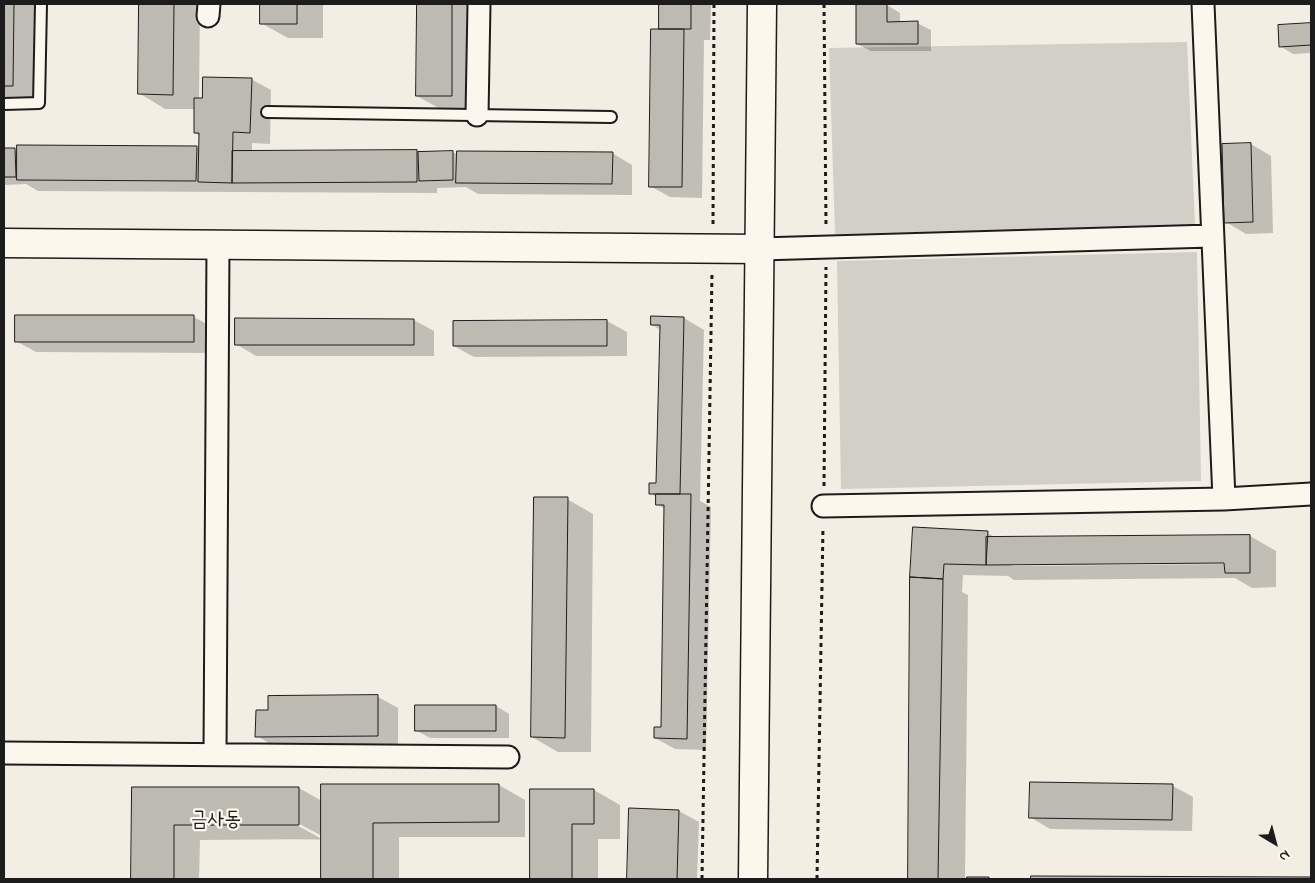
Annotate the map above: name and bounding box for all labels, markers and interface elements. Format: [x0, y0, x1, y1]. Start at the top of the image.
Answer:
district label: 금사동 [191, 809, 241, 835]
north arrow [1250, 818, 1300, 868]
text: N [1274, 844, 1294, 867]

